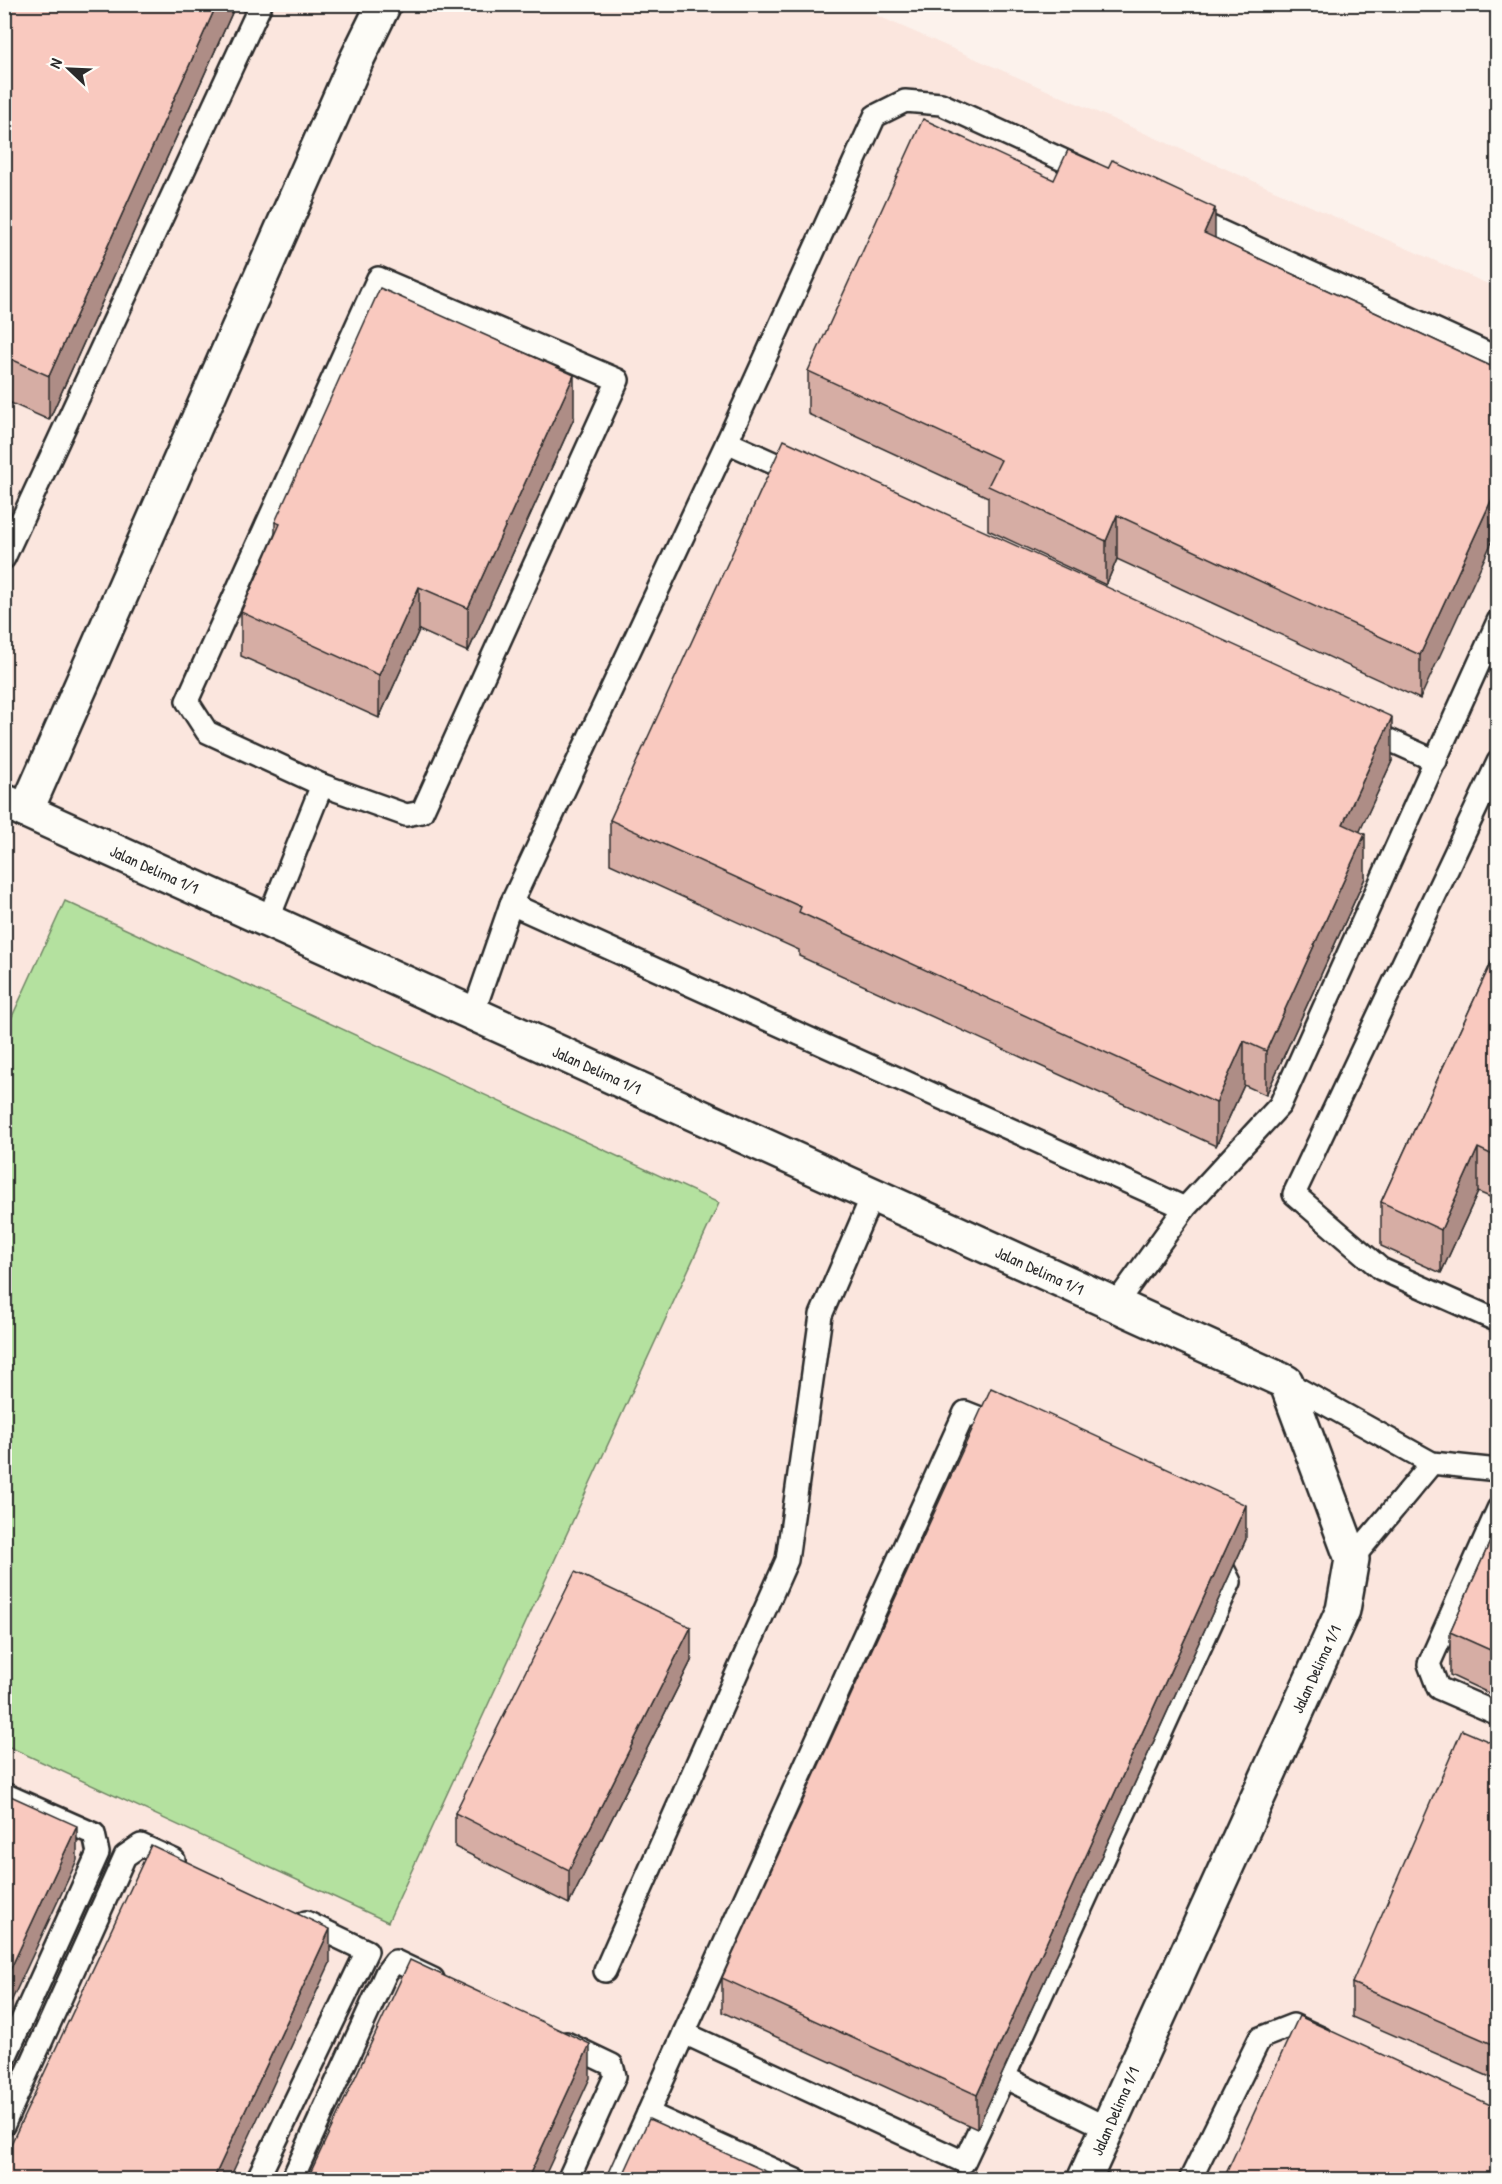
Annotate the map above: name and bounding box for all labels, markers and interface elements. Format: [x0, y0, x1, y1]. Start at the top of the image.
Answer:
north arrow [39, 39, 99, 99]
text: N [43, 54, 67, 71]
street label: Jalan Delima 1/1 [107, 840, 202, 899]
street label: Jalan Delima 1/1 [549, 1040, 645, 1099]
street label: Jalan Delima 1/1 [992, 1241, 1087, 1300]
street label: Jalan Delima 1/1 [1286, 1621, 1346, 1717]
street label: Jalan Delima 1/1 [1086, 2063, 1144, 2159]

